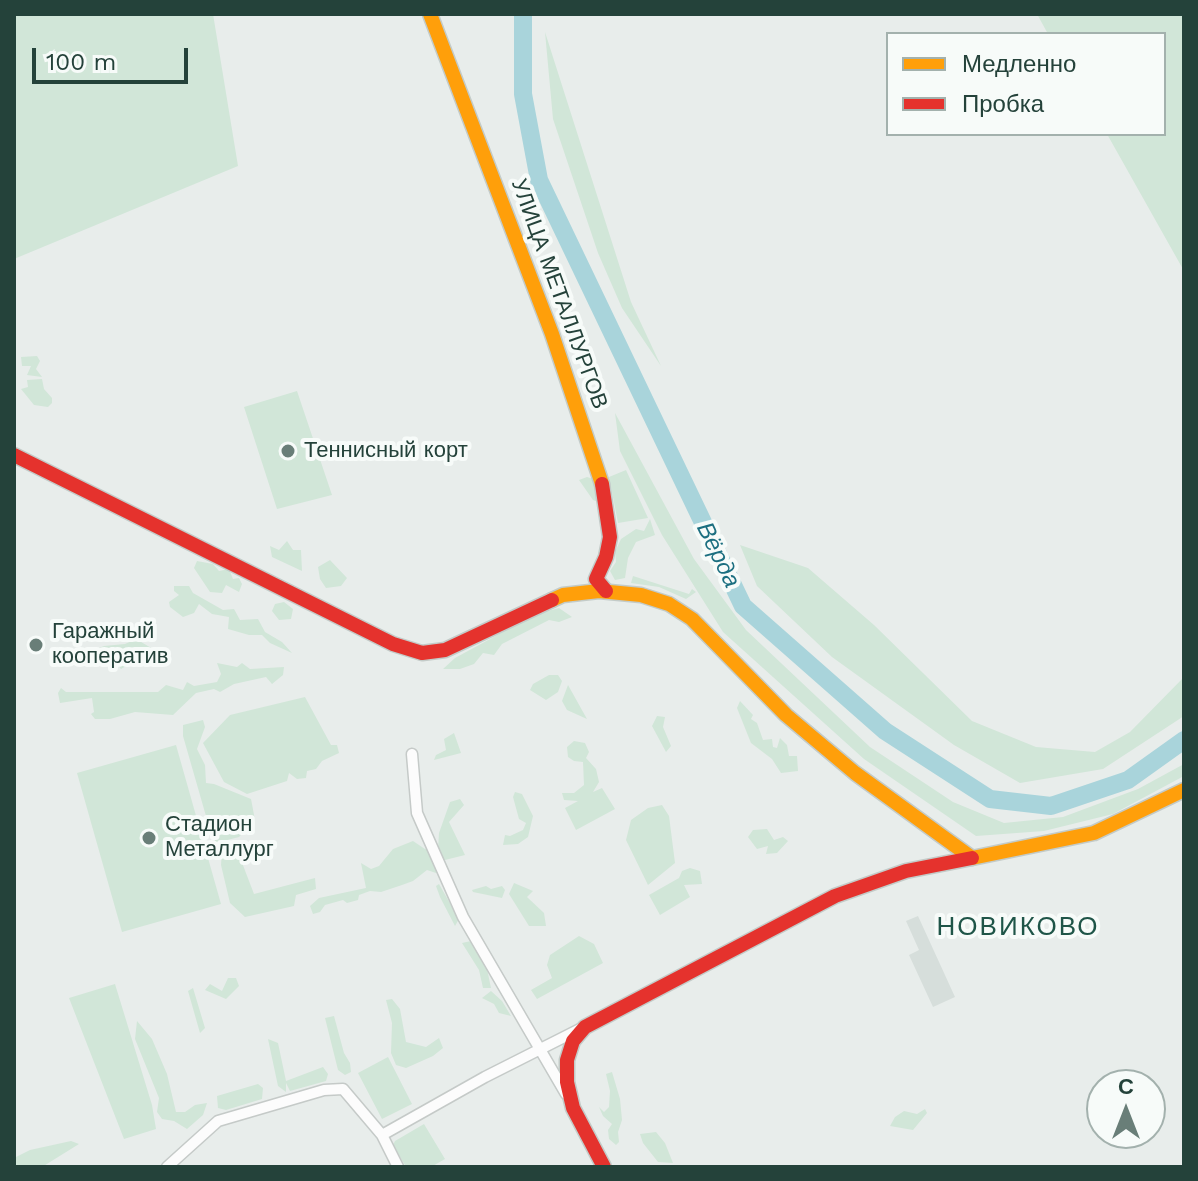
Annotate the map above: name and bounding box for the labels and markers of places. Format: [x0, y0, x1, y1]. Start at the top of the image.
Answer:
place label: Теннисный корт [304, 438, 468, 464]
marker: Теннисный корт [279, 442, 297, 460]
place label: Гаражный кооператив [52, 619, 169, 670]
marker: Гаражный кооператив [27, 636, 45, 654]
place label: Стадион Металлург [165, 812, 274, 864]
marker: Стадион Металлург [140, 829, 158, 847]

